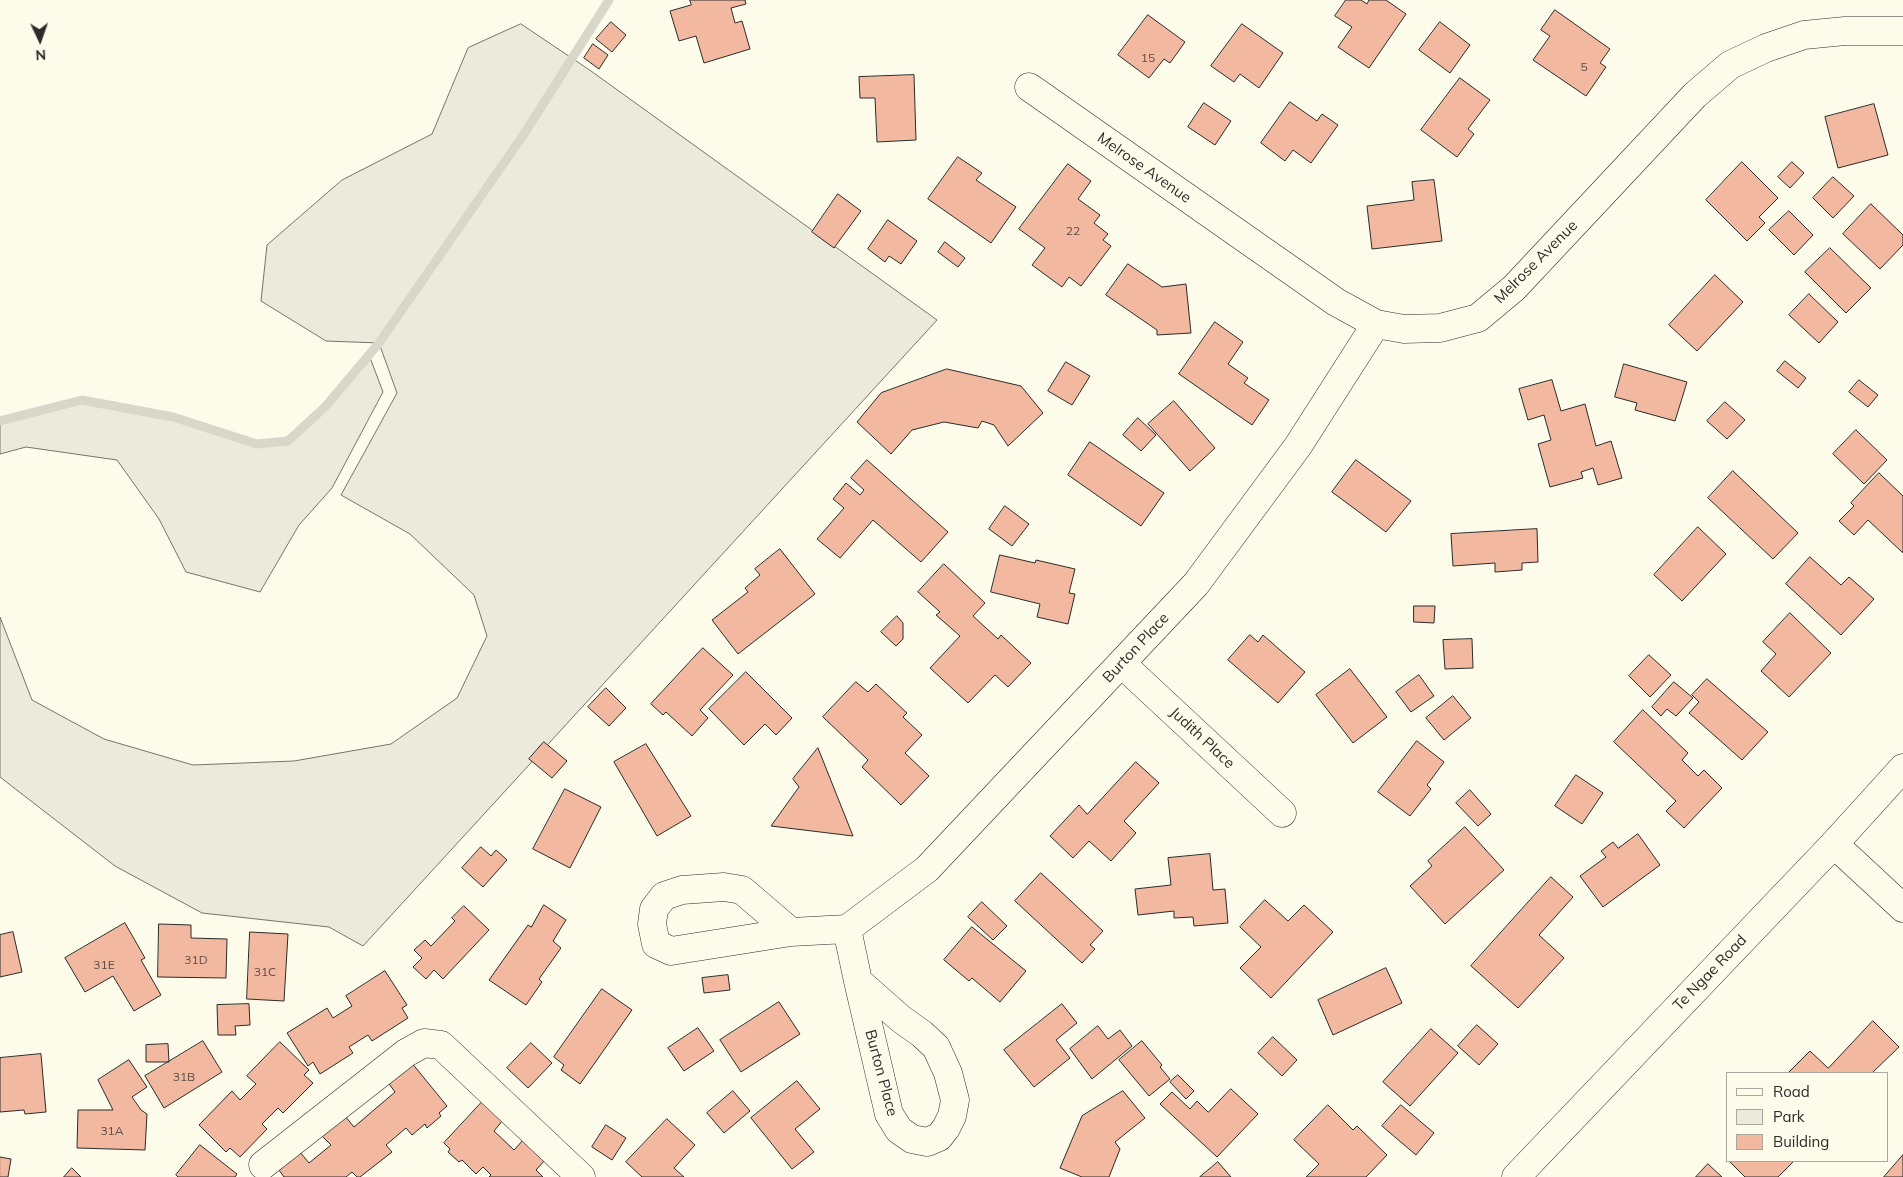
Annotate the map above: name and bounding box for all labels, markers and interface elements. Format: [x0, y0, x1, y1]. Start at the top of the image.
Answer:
north arrow [15, 15, 65, 65]
text: N [35, 46, 47, 64]
house number: 15 [1141, 51, 1155, 65]
house number: 5 [1580, 60, 1588, 74]
street label: Melrose Avenue [1094, 129, 1194, 207]
street label: Melrose Avenue [1491, 217, 1581, 307]
house number: 22 [1066, 224, 1080, 238]
street label: Burton Place [1099, 609, 1173, 687]
street label: Judith Place [1166, 703, 1238, 773]
street label: Te Ngae Road [1669, 931, 1751, 1015]
house number: 31D [184, 953, 208, 967]
house number: 31E [93, 958, 115, 972]
house number: 31C [254, 965, 276, 979]
street label: Burton Place [861, 1028, 901, 1118]
house number: 31B [173, 1070, 195, 1084]
legend [1726, 1072, 1888, 1162]
text: Road [1773, 1082, 1810, 1101]
text: Park [1773, 1107, 1805, 1126]
house number: 31A [100, 1124, 124, 1138]
text: Building [1773, 1132, 1829, 1151]

